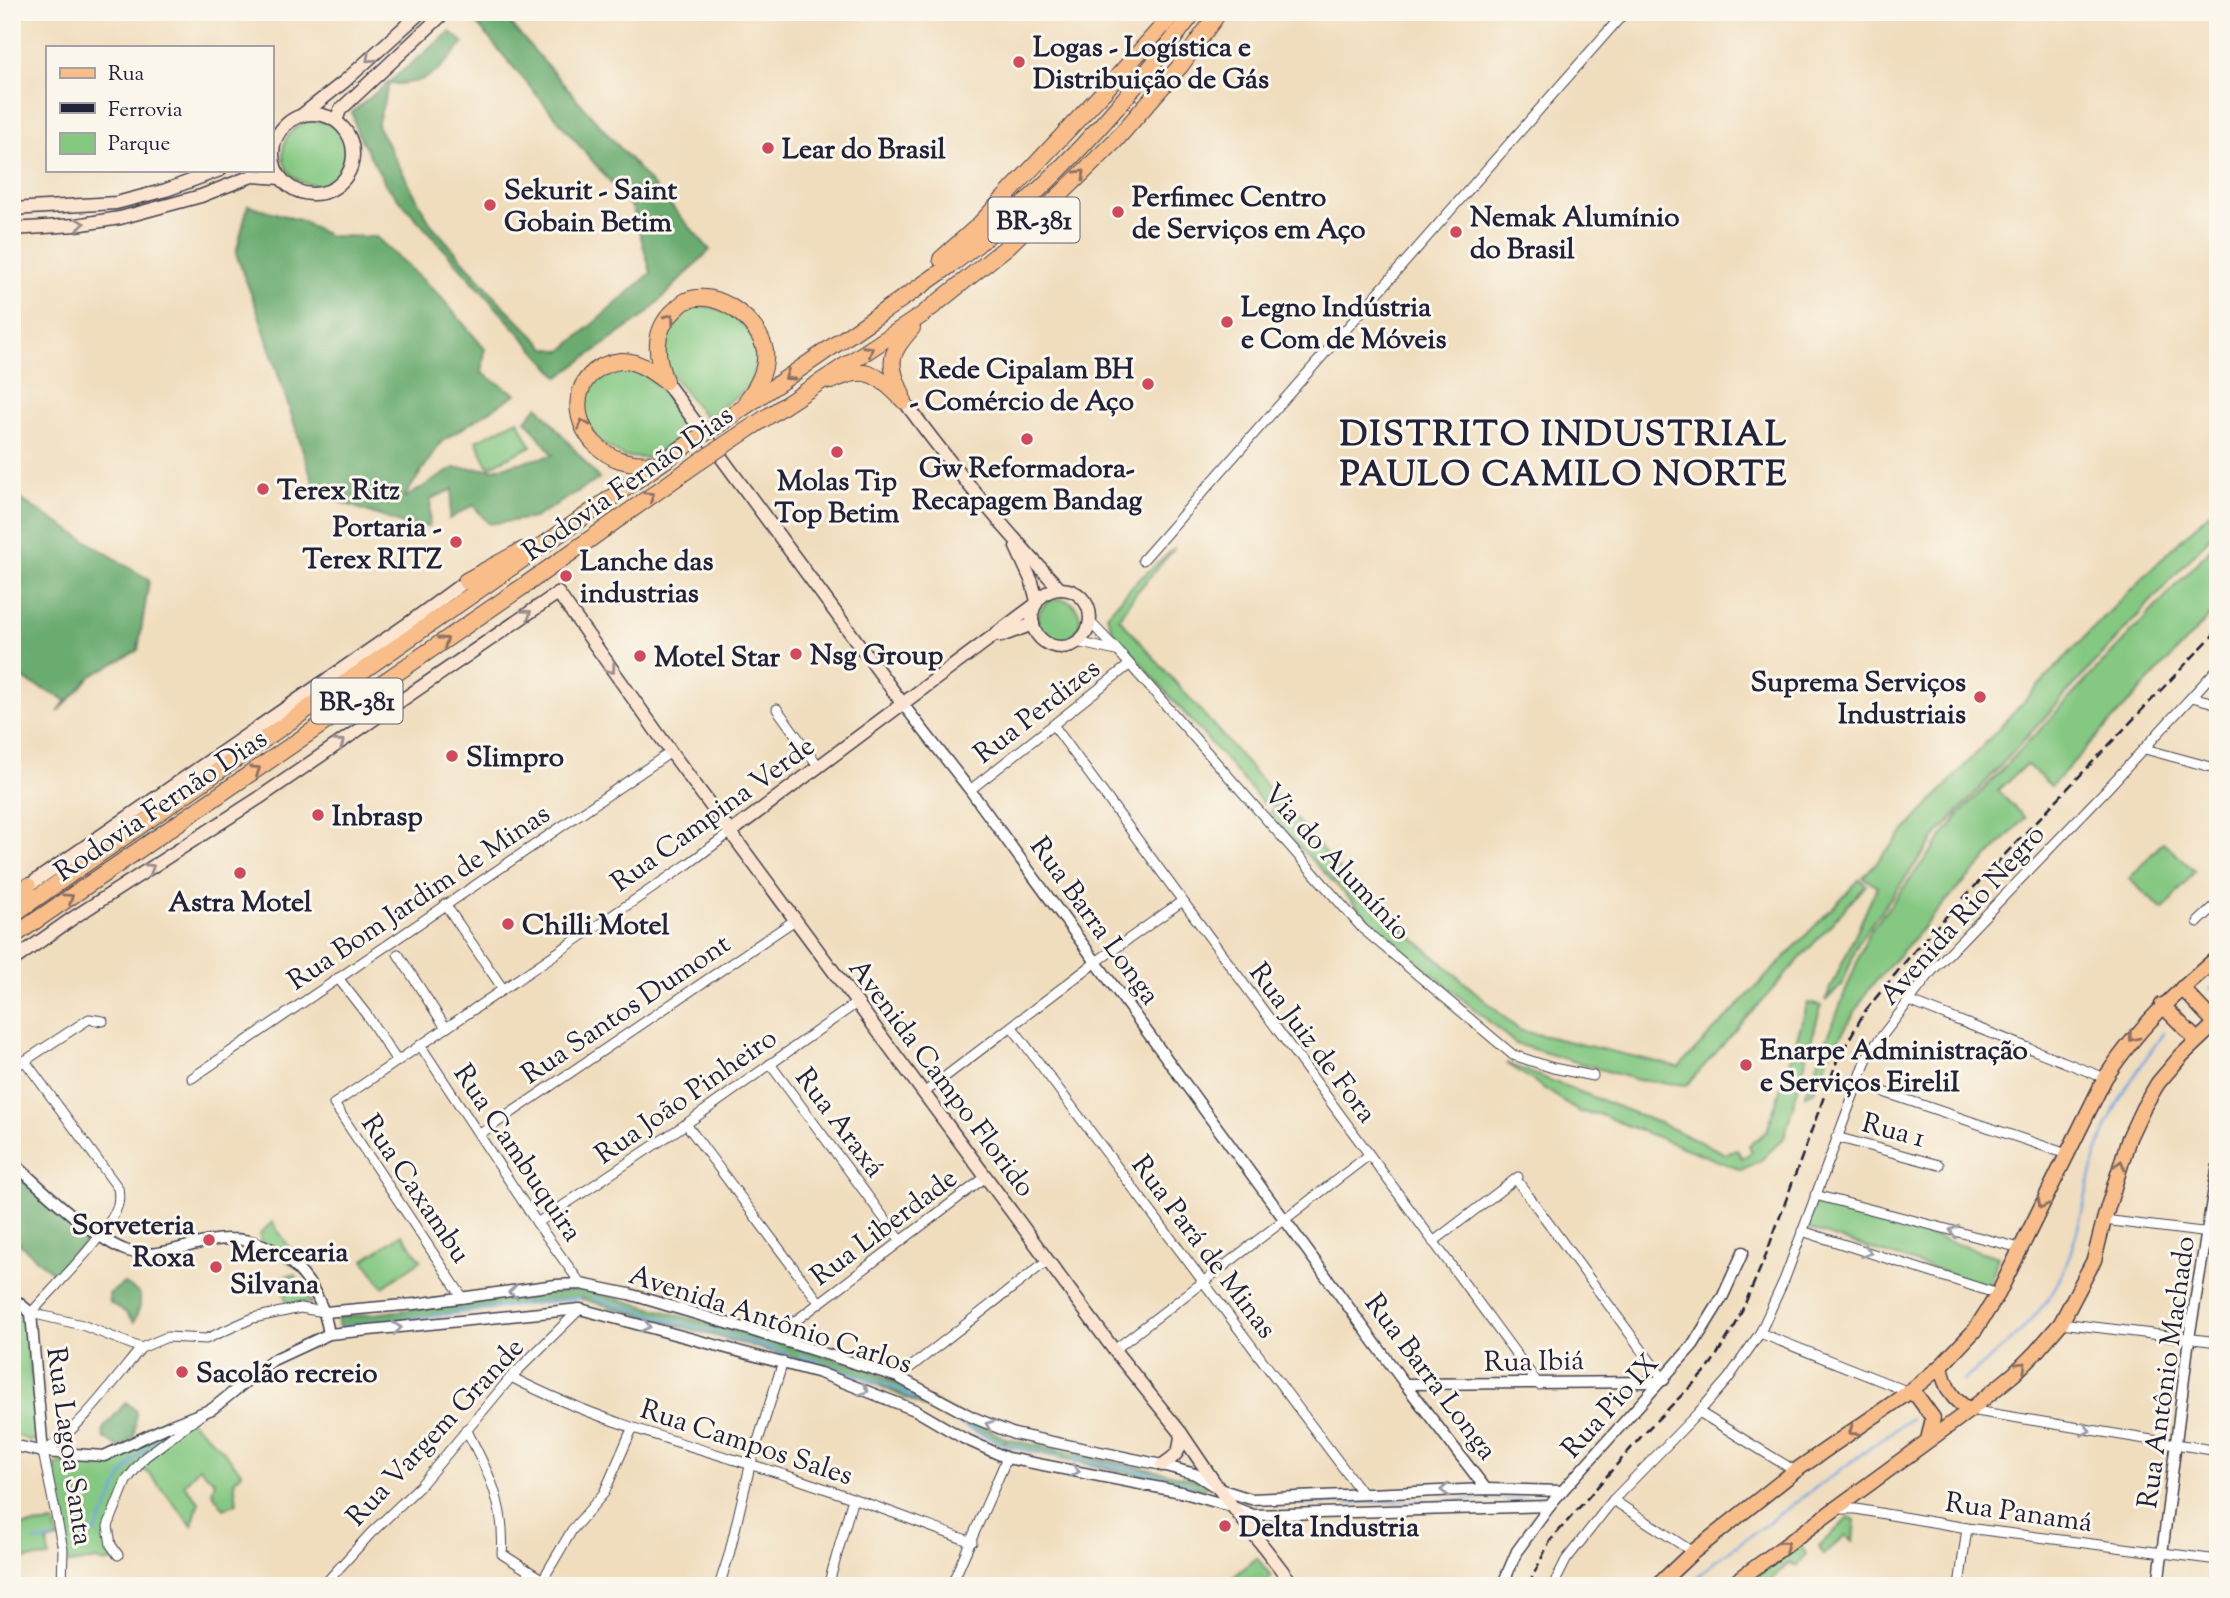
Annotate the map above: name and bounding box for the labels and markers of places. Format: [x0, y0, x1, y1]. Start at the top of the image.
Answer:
place label: Logas - Logística e Distribuição de Gás [1033, 29, 1269, 101]
marker: Logas - Logística e Distribuição de Gás [1011, 54, 1027, 70]
place label: Lear do Brasil [782, 131, 946, 171]
marker: Lear do Brasil [760, 140, 776, 156]
place label: Sekurit - Saint Gobain Betim [504, 172, 678, 244]
place label: Perfimec Centro de Serviços em Aço [1132, 179, 1366, 251]
marker: Sekurit - Saint Gobain Betim [482, 197, 498, 213]
place label: Nemak Alumínio do Brasil [1470, 199, 1679, 271]
marker: Perfimec Centro de Serviços em Aço [1110, 204, 1126, 220]
marker: Nemak Alumínio do Brasil [1448, 224, 1464, 240]
place label: Legno Indústria e Com de Móveis [1241, 289, 1446, 361]
marker: Legno Indústria e Com de Móveis [1219, 314, 1235, 330]
place label: Rede Cipalam BH - Comércio de Aço [909, 351, 1135, 423]
marker: Rede Cipalam BH - Comércio de Aço [1140, 376, 1156, 392]
marker: Gw Reformadora- Recapagem Bandag [1019, 431, 1035, 447]
marker: Molas Tip Top Betim [829, 444, 845, 460]
place label: Gw Reformadora- Recapagem Bandag [912, 450, 1142, 522]
place label: Molas Tip Top Betim [775, 463, 900, 535]
place label: Terex Ritz [277, 472, 400, 512]
marker: Terex Ritz [255, 481, 271, 497]
place label: Portaria - Terex RITZ [302, 509, 442, 581]
marker: Portaria - Terex RITZ [448, 534, 464, 550]
place label: Lanche das industrias [580, 543, 713, 615]
marker: Lanche das industrias [558, 568, 574, 584]
place label: Nsg Group [810, 637, 943, 677]
place label: Motel Star [654, 639, 781, 679]
marker: Nsg Group [788, 646, 804, 662]
marker: Motel Star [632, 648, 648, 664]
place label: Suprema Serviços Industriais [1750, 664, 1966, 736]
marker: Suprema Serviços Industriais [1972, 689, 1988, 705]
place label: SIimpro [466, 739, 564, 779]
marker: SIimpro [444, 748, 460, 764]
place label: Inbrasp [332, 798, 423, 838]
marker: Inbrasp [310, 807, 326, 823]
marker: Astra Motel [232, 865, 248, 881]
place label: Astra Motel [168, 884, 312, 924]
place label: Chilli Motel [522, 907, 669, 947]
marker: Chilli Motel [500, 916, 516, 932]
place label: Enarpe Administração e Serviços EireliI [1760, 1032, 2028, 1104]
marker: Enarpe Administração e Serviços EireliI [1738, 1057, 1754, 1073]
place label: Sorveteria Roxa [72, 1207, 195, 1279]
marker: Sorveteria Roxa [201, 1232, 217, 1248]
place label: Mercearia Silvana [230, 1234, 349, 1306]
marker: Mercearia Silvana [208, 1259, 224, 1275]
place label: Sacolão recreio [196, 1355, 378, 1395]
marker: Sacolão recreio [174, 1364, 190, 1380]
place label: Delta Industria [1239, 1509, 1419, 1549]
marker: Delta Industria [1217, 1518, 1233, 1534]

